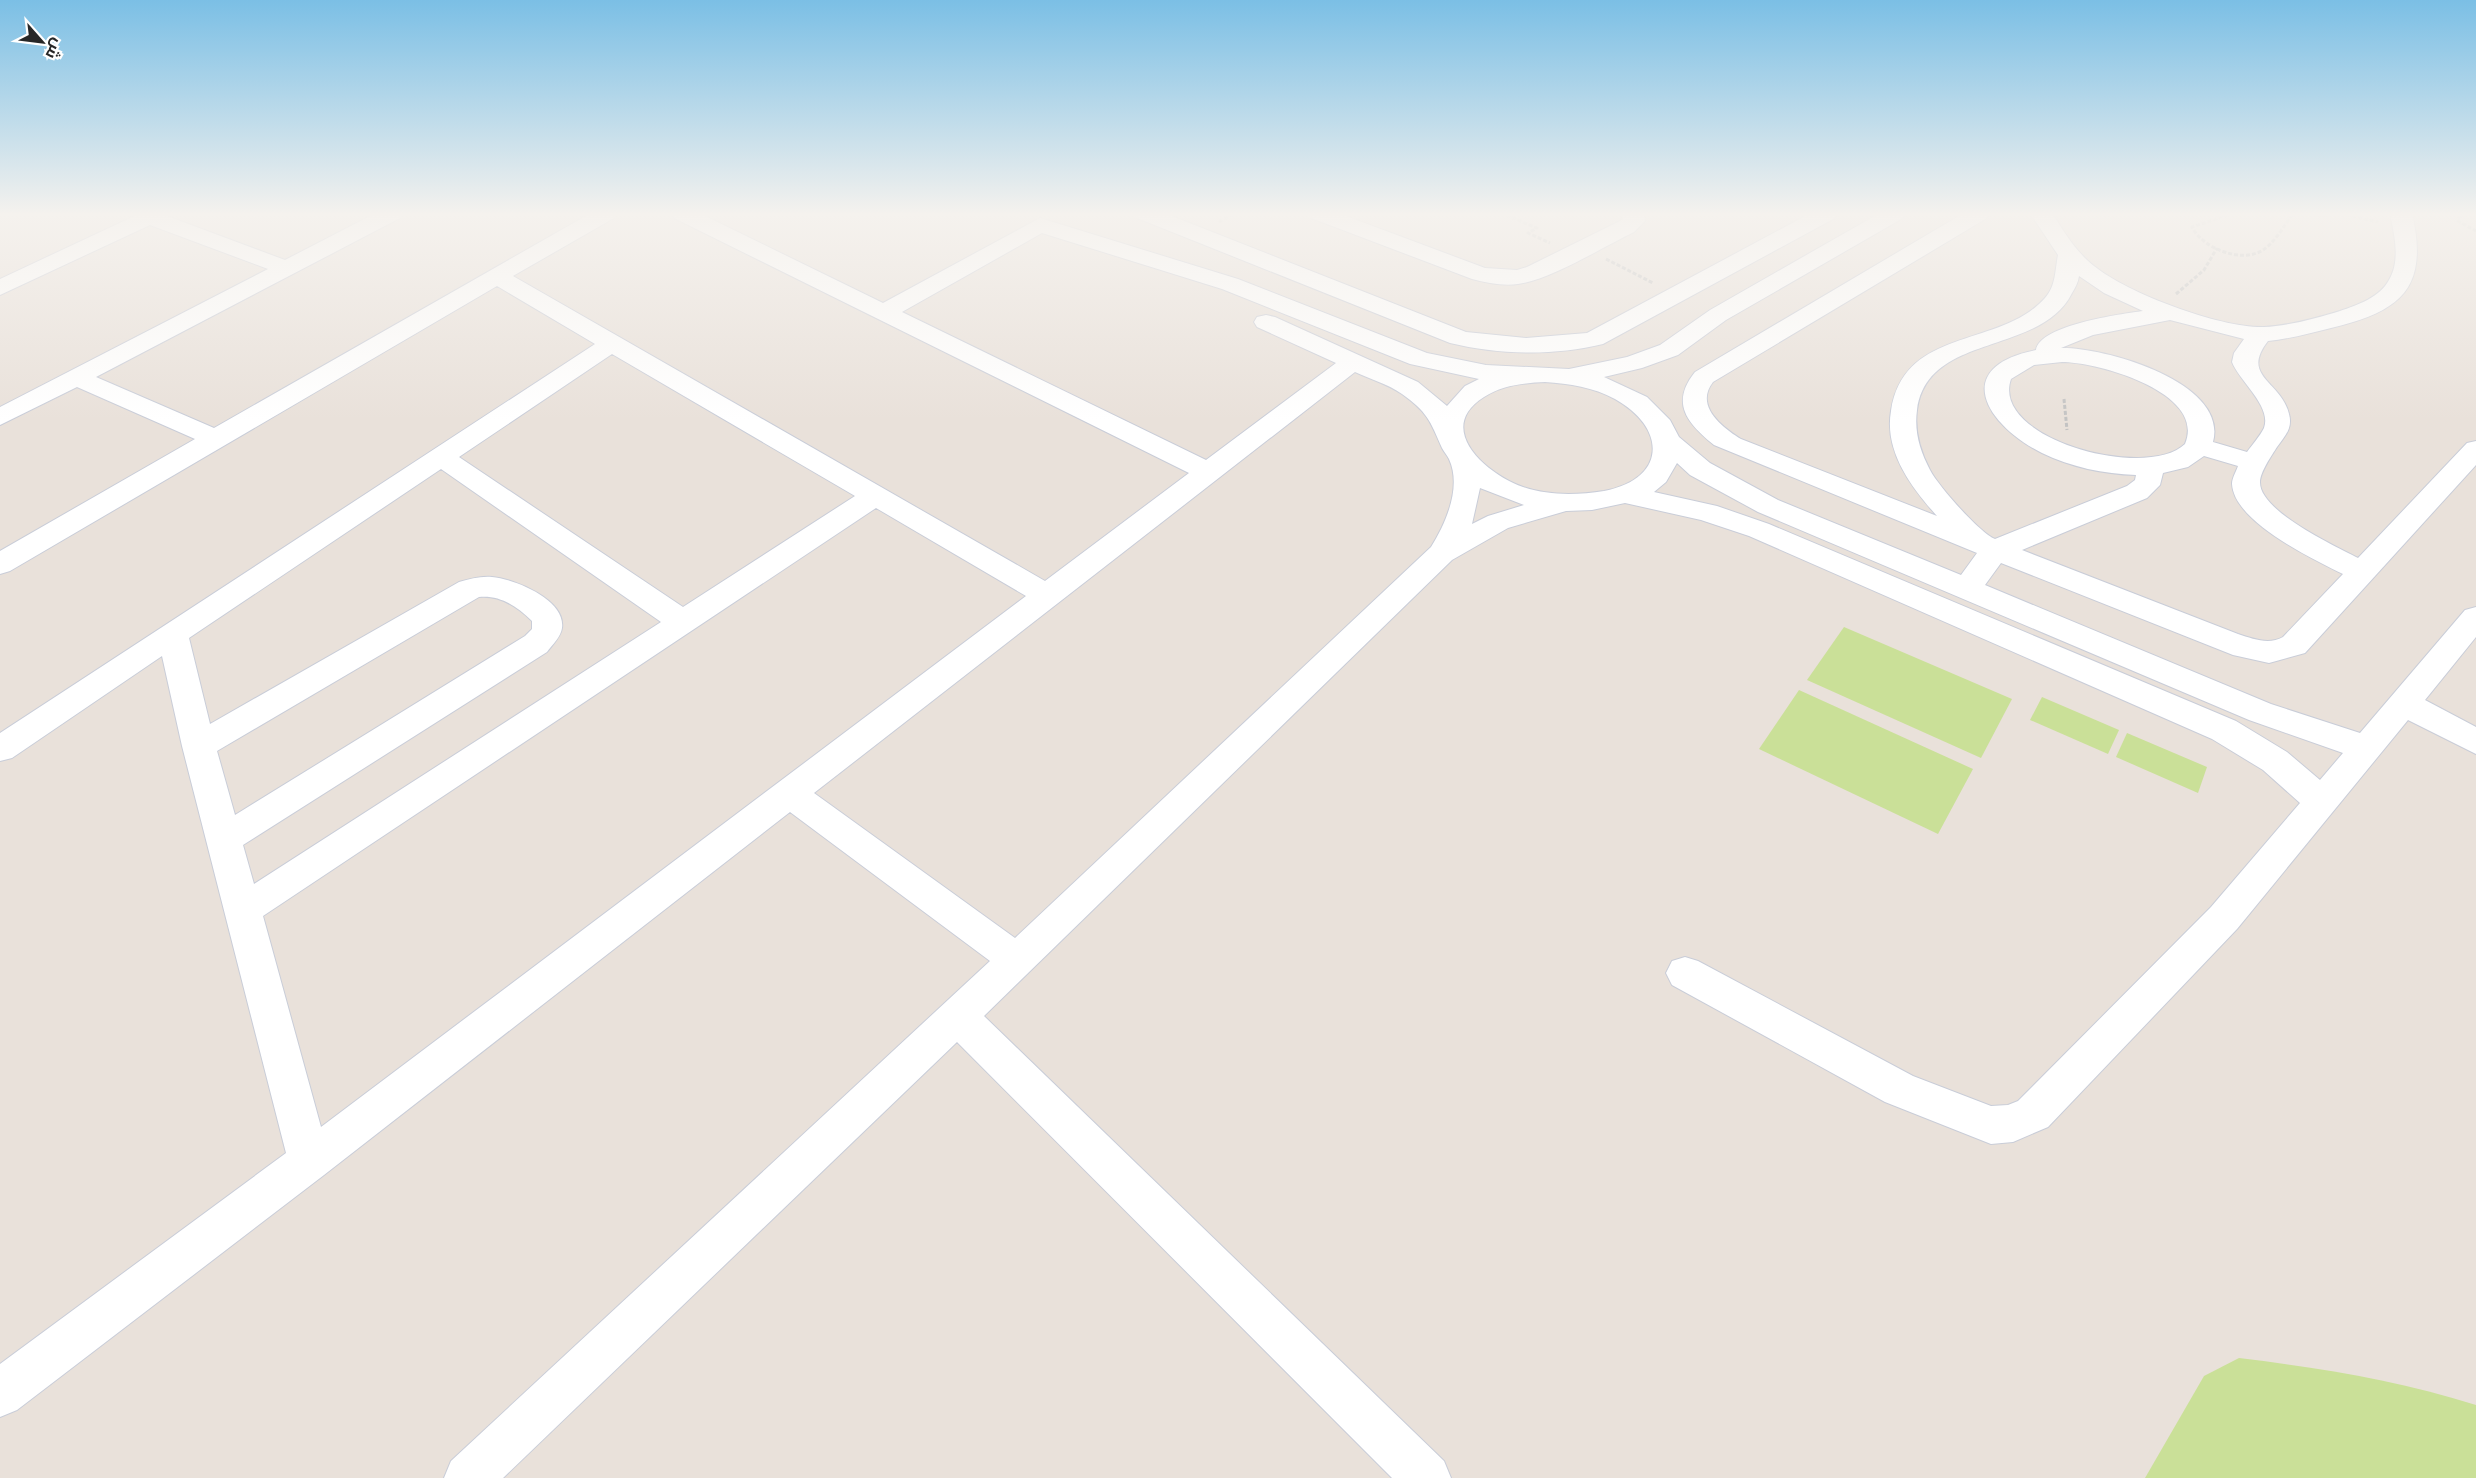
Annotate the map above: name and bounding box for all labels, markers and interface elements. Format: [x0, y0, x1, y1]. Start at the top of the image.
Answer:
north arrow [12, 12, 72, 72]
text: ش [41, 35, 70, 63]

